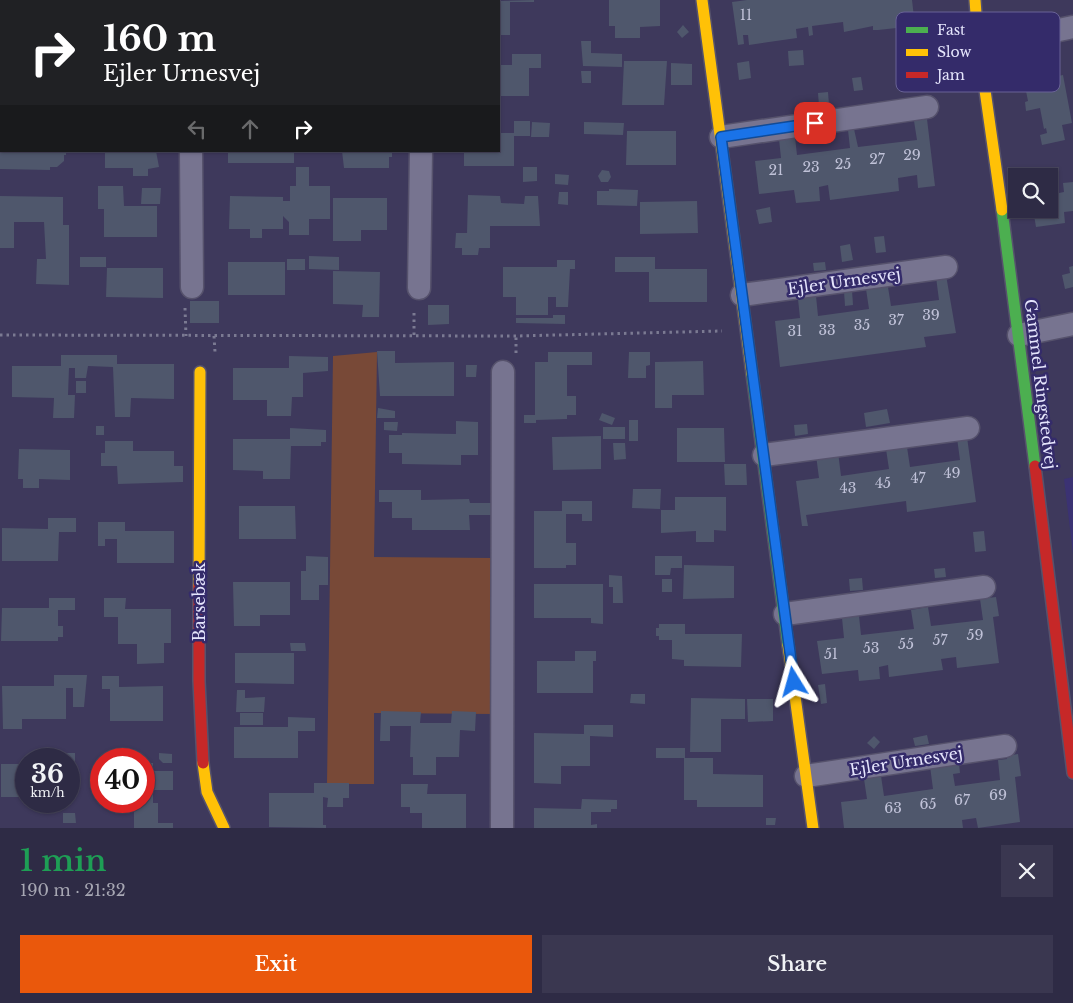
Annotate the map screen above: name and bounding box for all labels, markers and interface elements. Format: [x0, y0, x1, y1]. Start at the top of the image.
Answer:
house number: 11 [740, 6, 752, 24]
legend [896, 12, 1060, 92]
text: 160 m [103, 17, 216, 60]
icon: right [20, 20, 85, 85]
text: Fast [937, 21, 966, 39]
text: Slow [937, 43, 971, 61]
text: Ejler Urnesvej [103, 60, 260, 87]
text: Jam [935, 66, 965, 84]
pin [794, 102, 836, 144]
icon: arrive [801, 109, 829, 137]
icon: left [183, 115, 211, 143]
icon: ahead [236, 115, 264, 143]
icon: right [289, 115, 317, 143]
house number: 29 [903, 146, 921, 164]
house number: 27 [869, 150, 886, 168]
house number: 25 [835, 155, 851, 173]
house number: 23 [802, 158, 820, 176]
house number: 21 [769, 161, 783, 179]
map controls [1008, 168, 1058, 218]
button: search [1008, 168, 1058, 218]
street label: Ejler Urnesvej [786, 263, 902, 299]
street label: Gammel Ringstedvej [1021, 298, 1061, 470]
house number: 39 [922, 306, 940, 324]
house number: 37 [888, 311, 905, 329]
house number: 35 [854, 316, 870, 334]
house number: 33 [818, 321, 836, 339]
house number: 31 [788, 322, 802, 340]
house number: 49 [943, 464, 961, 482]
house number: 47 [910, 469, 927, 487]
house number: 45 [875, 474, 891, 492]
house number: 43 [840, 479, 856, 497]
street label: Barsebæk [189, 562, 209, 642]
house number: 59 [967, 626, 983, 644]
house number: 57 [933, 631, 948, 649]
house number: 55 [898, 635, 914, 653]
house number: 53 [863, 639, 879, 657]
house number: 51 [824, 645, 838, 663]
position arrow [767, 655, 819, 707]
street label: Ejler Urnesvej [848, 742, 964, 780]
speed limit sign: 40 [90, 748, 155, 813]
text: 36 [31, 759, 64, 790]
text: km/h [30, 785, 65, 800]
house number: 69 [989, 786, 1007, 804]
house number: 67 [954, 791, 971, 809]
house number: 65 [920, 795, 937, 813]
house number: 63 [884, 799, 902, 817]
text: 1 min [20, 842, 106, 879]
button: close [1001, 845, 1053, 897]
text: 190 m · 21:32 [20, 880, 126, 900]
button: Exit [20, 935, 532, 993]
button: Share [542, 935, 1053, 993]

